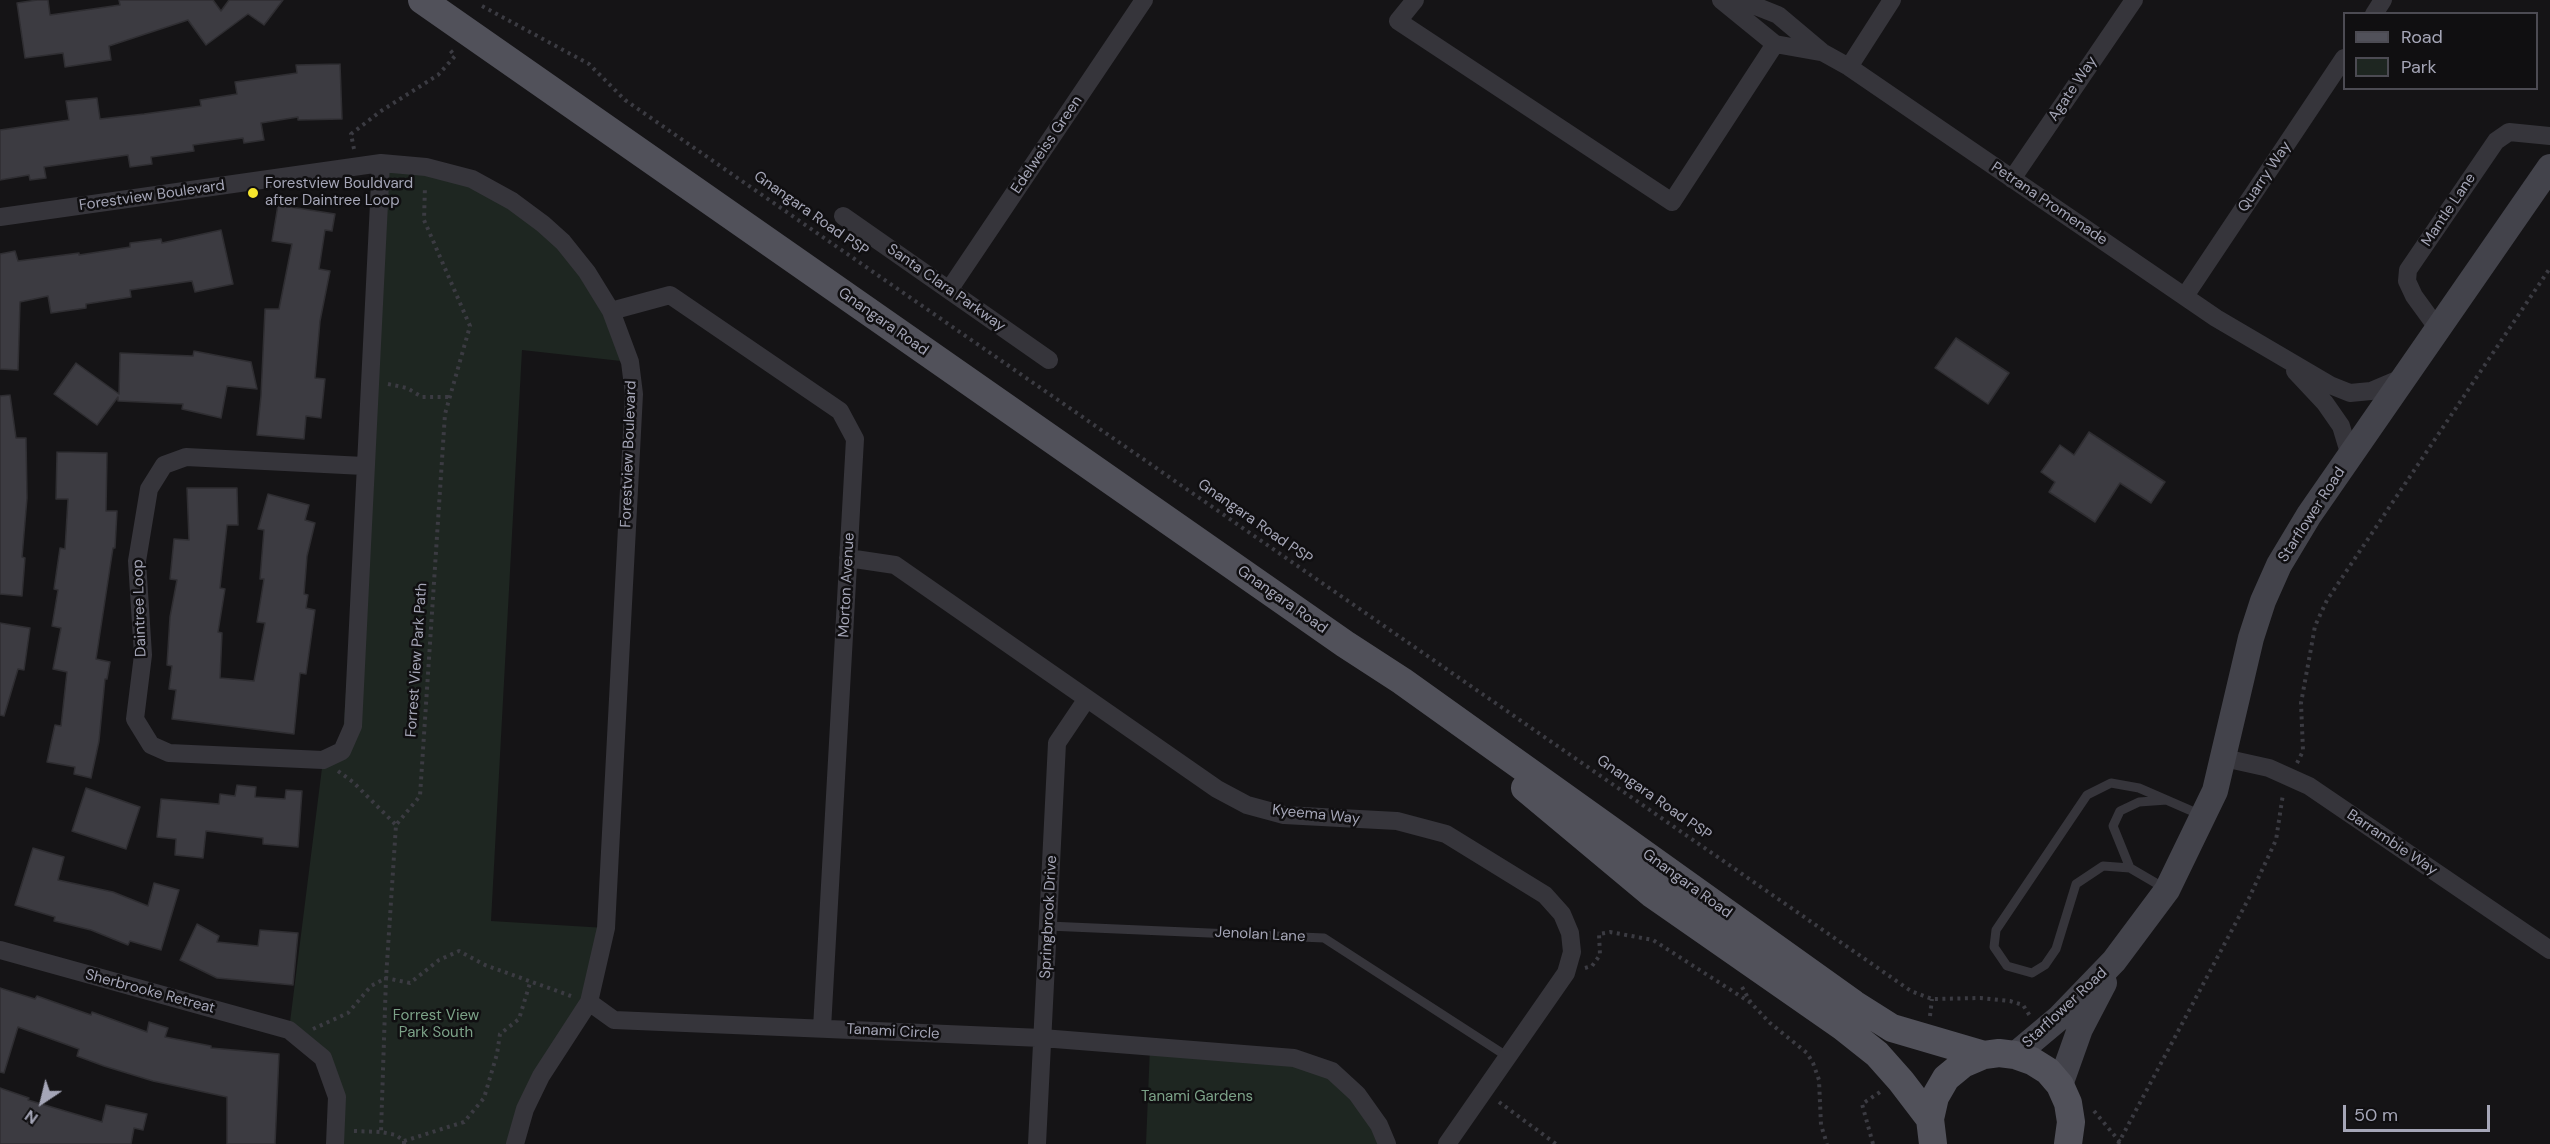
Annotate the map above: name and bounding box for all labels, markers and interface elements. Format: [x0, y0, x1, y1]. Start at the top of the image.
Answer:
legend [2343, 12, 2538, 90]
text: Road [2401, 25, 2443, 49]
street label: Agate Way [2045, 53, 2101, 125]
text: Park [2401, 55, 2437, 79]
street label: Edelweiss Green [1008, 93, 1086, 197]
street label: Quarry Way [2235, 138, 2295, 216]
street label: Petrana Promenade [1987, 158, 2111, 250]
street label: Gnangara Road PSP [750, 168, 872, 260]
street label: Mantle Lane [2418, 170, 2480, 250]
place label: Forestview Bouldvard after Daintree Loop [265, 175, 413, 210]
street label: Forestview Boulevard [78, 177, 226, 215]
marker: Forestview Bouldvard after Daintree Loop [246, 186, 260, 200]
street label: Santa Clara Parkway [883, 240, 1009, 336]
street label: Gnangara Road [834, 284, 932, 360]
street label: Forestview Boulevard [617, 380, 641, 528]
street label: Starflower Road [2275, 464, 2349, 566]
street label: Gnangara Road PSP [1194, 476, 1316, 568]
street label: Morton Avenue [835, 532, 859, 638]
street label: Daintree Loop [129, 559, 151, 657]
street label: Gnangara Road [1233, 562, 1331, 638]
street label: Forrest View Park Path [403, 582, 431, 738]
street label: Gnangara Road PSP [1593, 752, 1715, 844]
street label: Kyeema Way [1271, 801, 1361, 829]
street label: Barrambie Way [2343, 806, 2441, 880]
street label: Gnangara Road [1639, 846, 1735, 922]
street label: Springbrook Drive [1037, 855, 1061, 979]
street label: Jenolan Lane [1214, 924, 1306, 946]
street label: Starflower Road [2019, 964, 2111, 1052]
street label: Sherbrooke Retreat [83, 966, 217, 1018]
park label: Forrest View Park South [393, 1007, 479, 1042]
street label: Tanami Circle [846, 1021, 940, 1043]
north arrow [12, 1072, 72, 1132]
park label: Tanami Gardens [1141, 1088, 1253, 1106]
scale bar [2346, 1093, 2493, 1131]
text: 50 m [2354, 1103, 2398, 1127]
text: N [21, 1105, 42, 1129]

